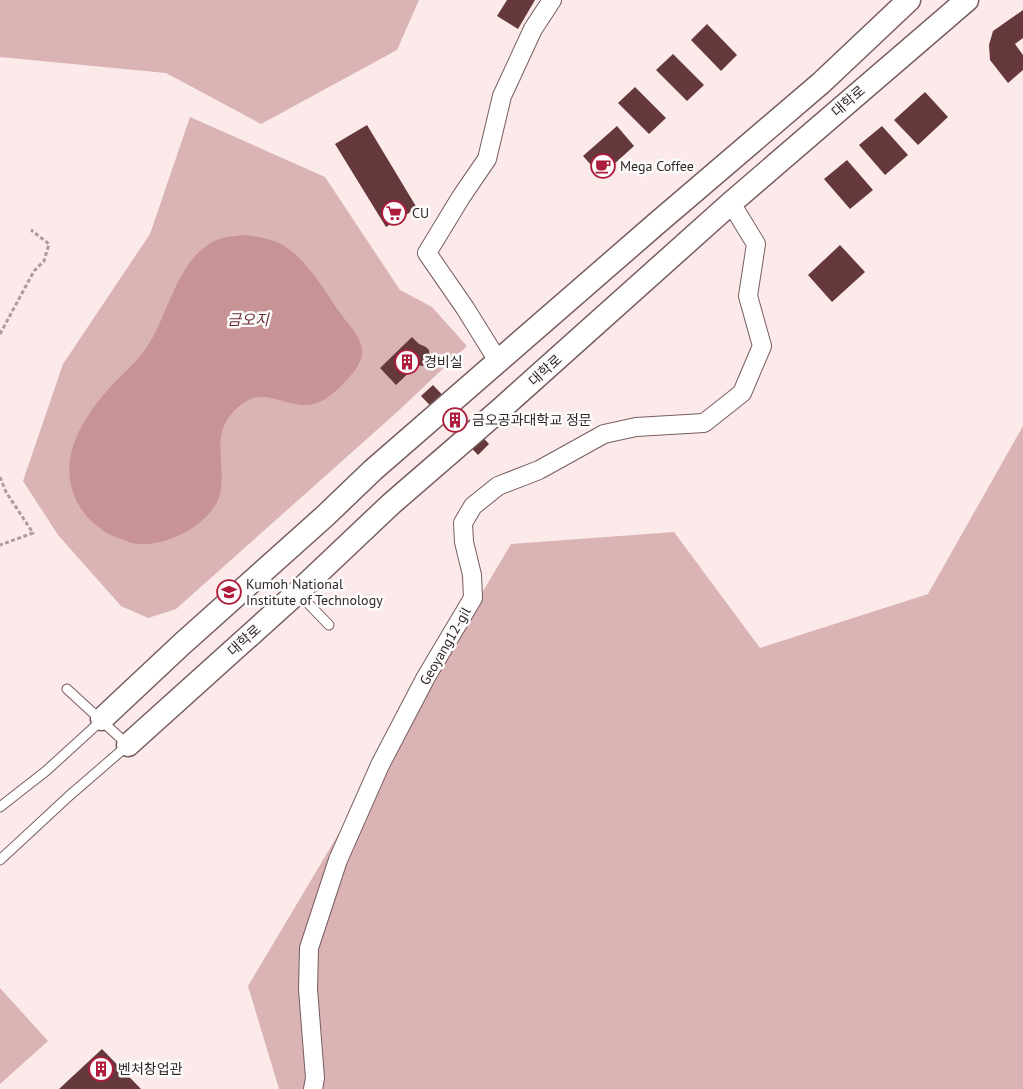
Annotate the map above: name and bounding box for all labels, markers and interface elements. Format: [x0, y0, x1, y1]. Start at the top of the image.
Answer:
street label: 대학로 [828, 81, 869, 120]
cafe icon: Mega Coffee [590, 153, 616, 179]
place label: Mega Coffee [620, 157, 694, 175]
supermarket icon: CU [381, 200, 407, 226]
place label: CU [412, 204, 429, 222]
water label: 금오지 [227, 310, 270, 329]
building icon: 경비실 [394, 349, 420, 375]
street label: 대학로 [525, 350, 565, 390]
place label: 경비실 [424, 353, 463, 371]
building icon: 금오공과대학교 정문 [442, 407, 468, 433]
place label: 금오공과대학교 정문 [472, 411, 592, 429]
place label: Kumoh National Institute of Technology [246, 575, 383, 609]
school or university icon: Kumoh National Institute of Technology [216, 579, 242, 605]
street label: Geoyang12-gil [415, 604, 475, 688]
street label: 대학로 [224, 620, 264, 660]
building icon: 벤처창업관 [88, 1056, 114, 1082]
place label: 벤처창업관 [118, 1060, 183, 1078]

